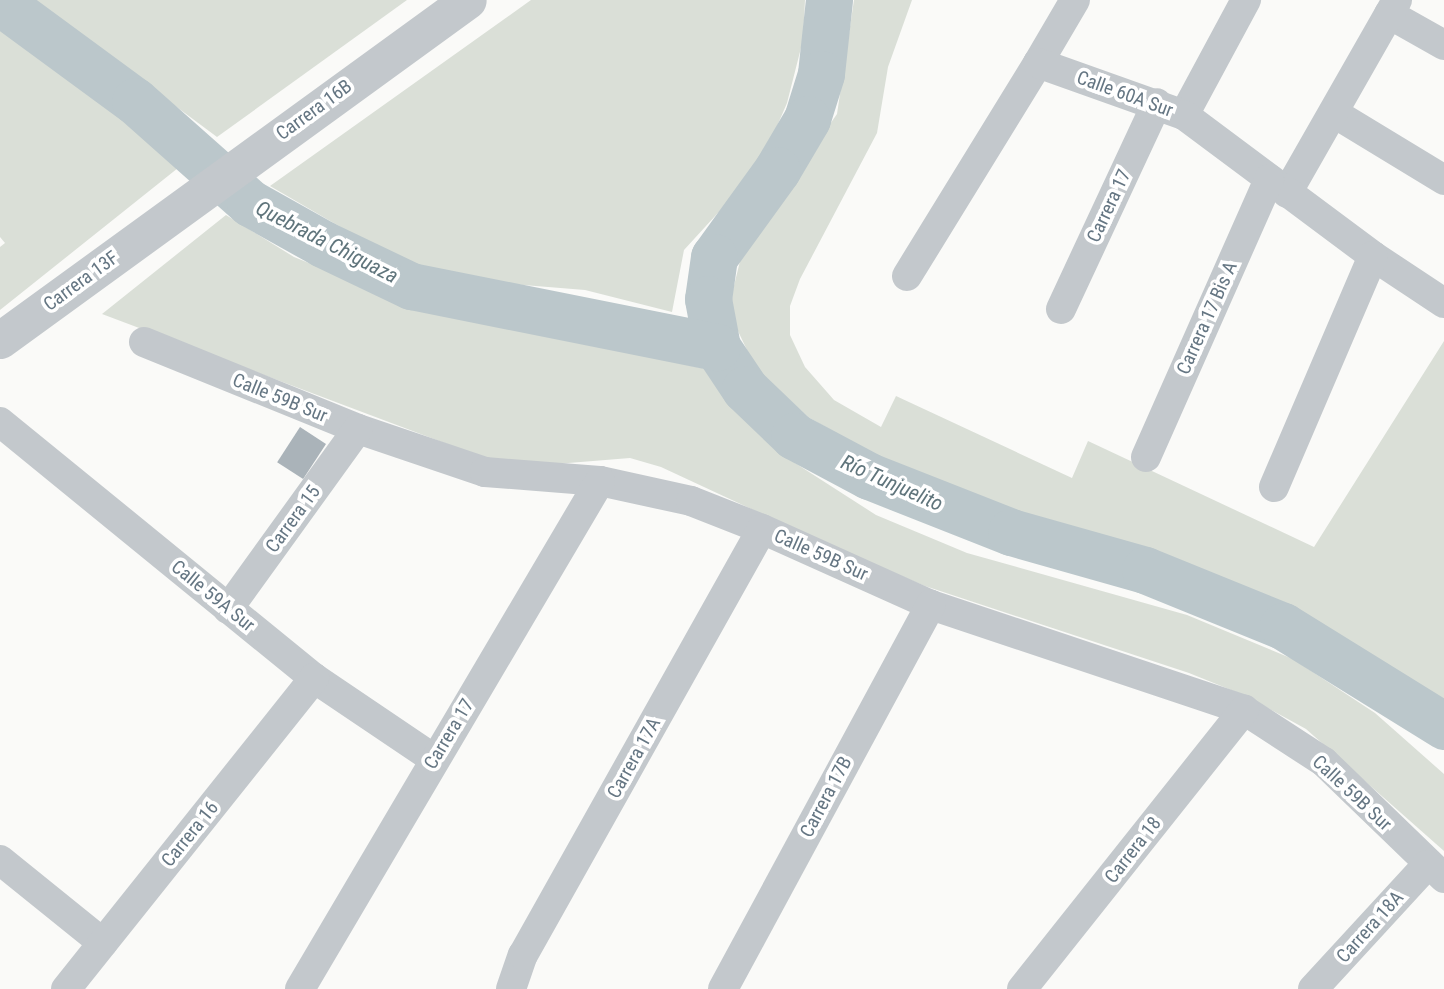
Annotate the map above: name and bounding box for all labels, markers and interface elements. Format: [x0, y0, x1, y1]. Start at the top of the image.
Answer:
street label: Calle 60A Sur [1074, 66, 1176, 122]
street label: Carrera 16B [272, 75, 356, 145]
street label: Carrera 17 [1082, 166, 1136, 246]
water label: Quebrada Chiguaza [252, 195, 402, 289]
street label: Carrera 13F [39, 246, 123, 316]
street label: Carrera 17 Bis A [1172, 258, 1242, 378]
street label: Calle 59B Sur [229, 369, 331, 427]
water label: Río Tunjuelito [837, 449, 947, 517]
street label: Carrera 15 [261, 481, 325, 557]
street label: Calle 59B Sur [771, 524, 871, 586]
street label: Calle 59A Sur [167, 555, 259, 637]
street label: Carrera 17 [419, 695, 479, 773]
street label: Carrera 17A [603, 714, 665, 802]
street label: Calle 59B Sur [1308, 751, 1396, 835]
street label: Carrera 17B [795, 753, 857, 841]
street label: Carrera 16 [157, 797, 223, 871]
street label: Carrera 18 [1100, 812, 1166, 888]
street label: Carrera 18A [1332, 886, 1408, 968]

